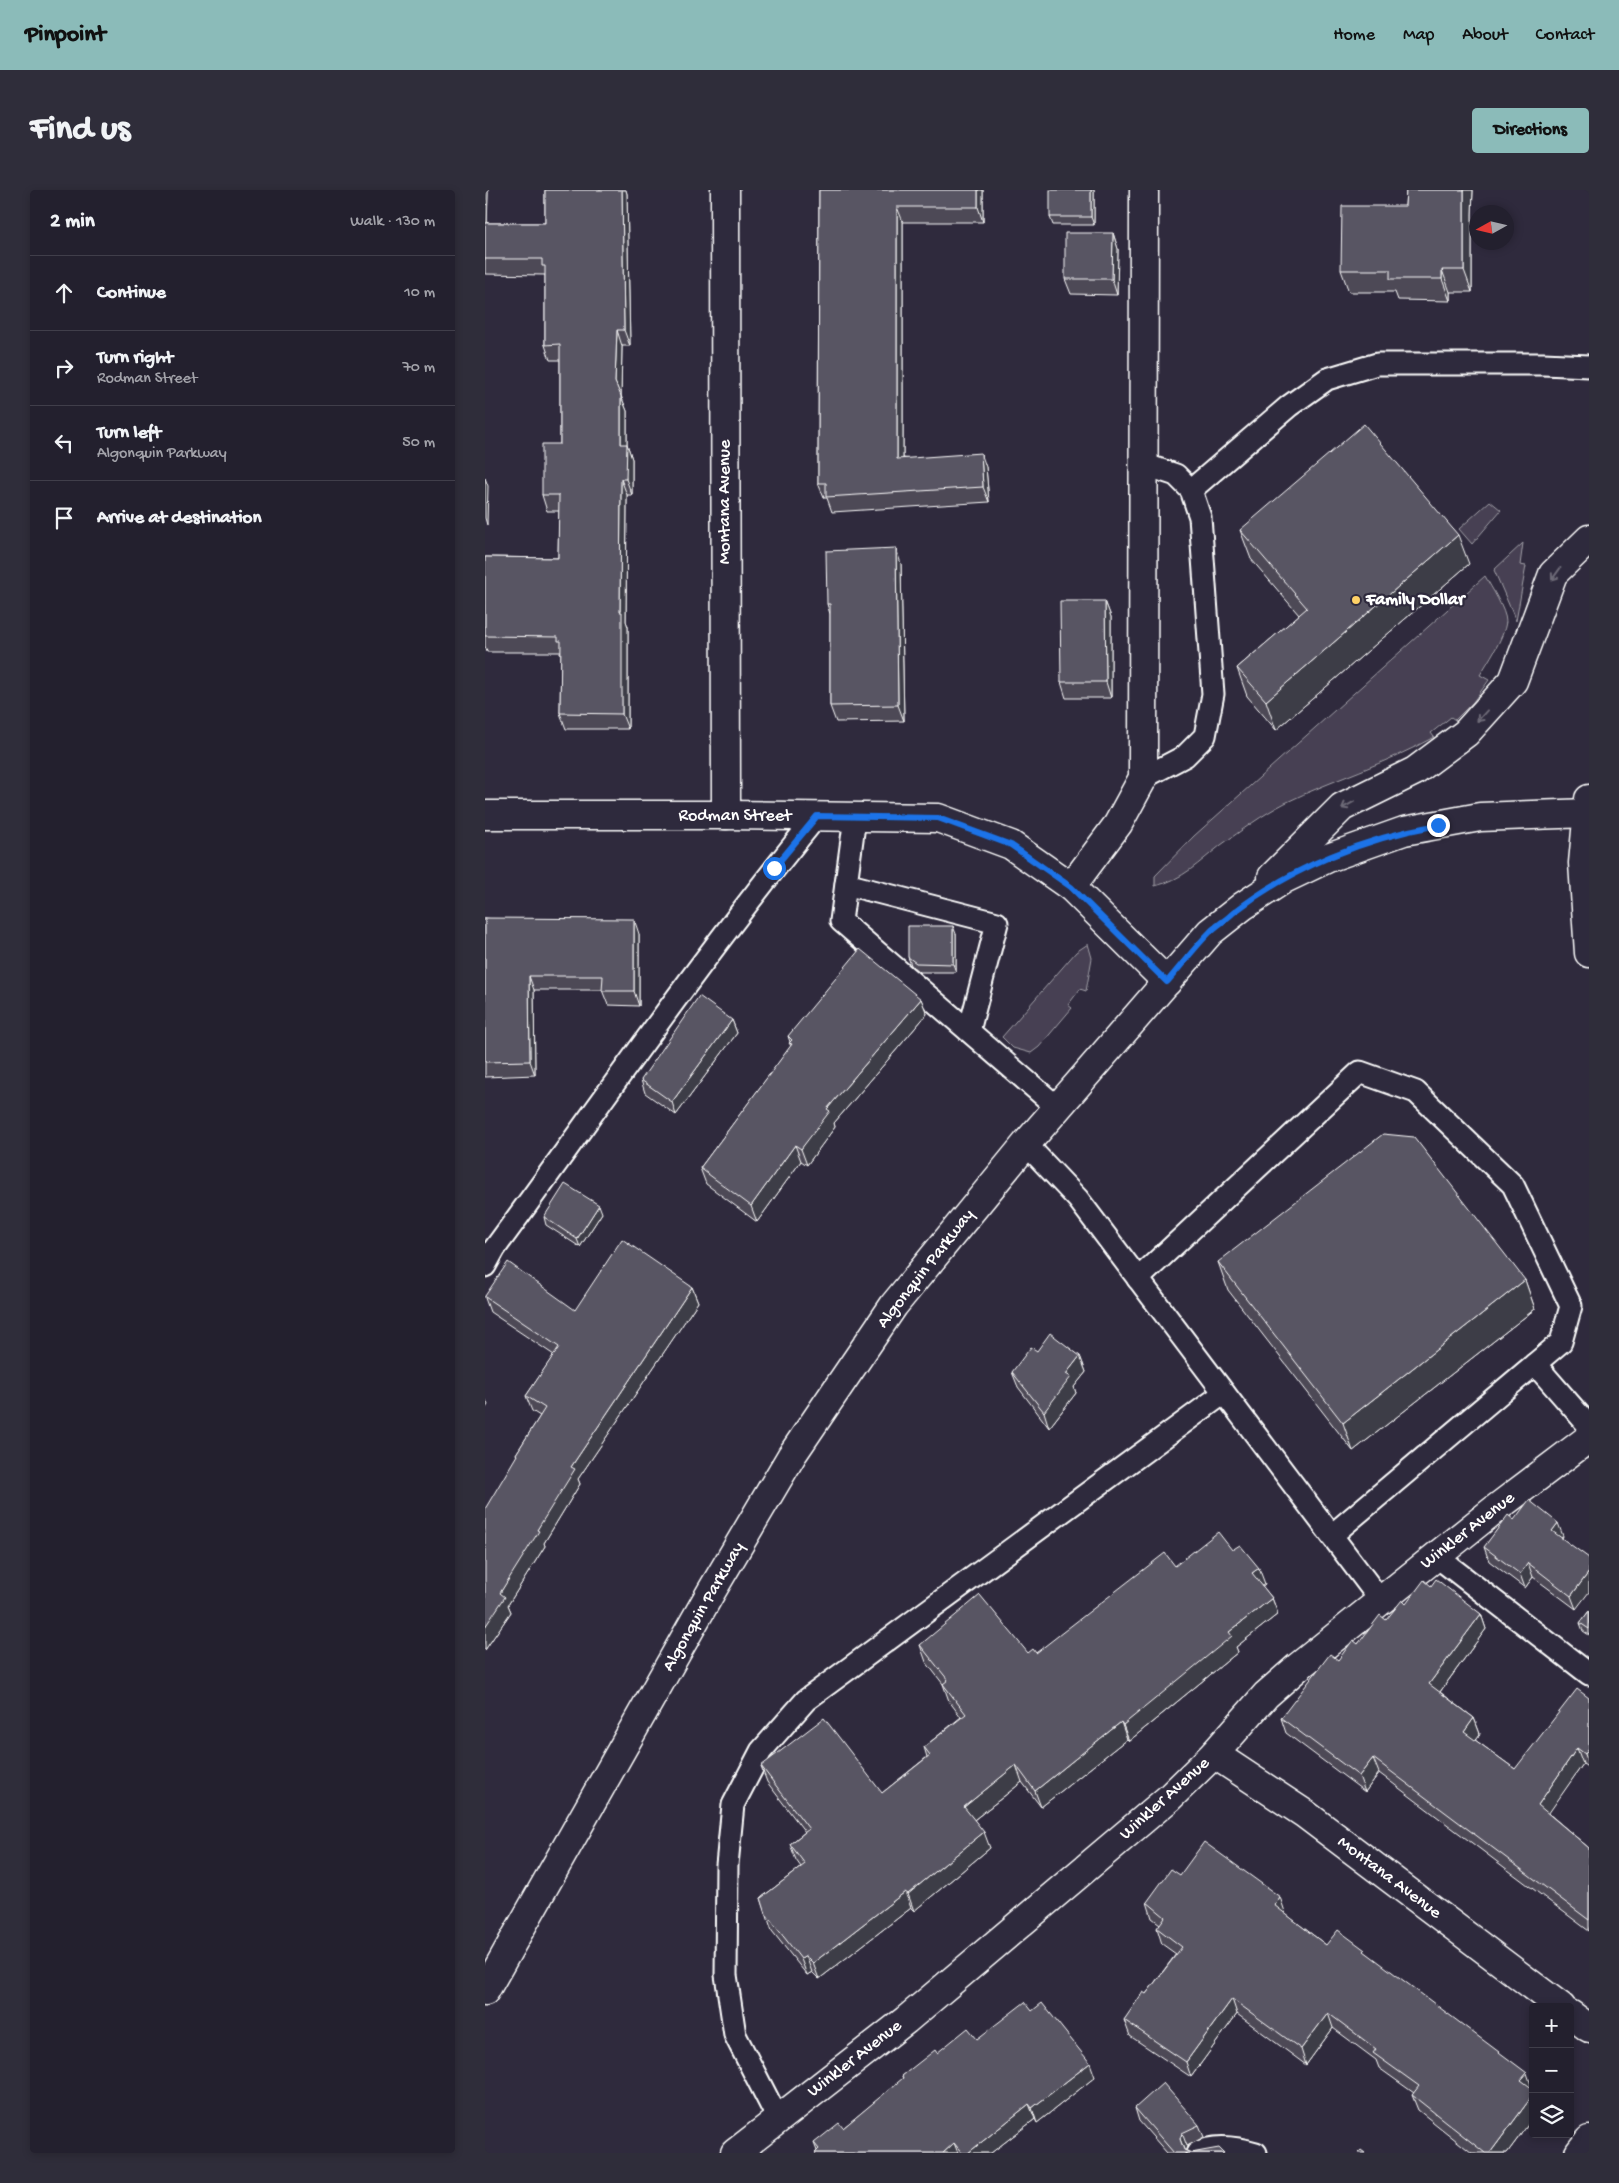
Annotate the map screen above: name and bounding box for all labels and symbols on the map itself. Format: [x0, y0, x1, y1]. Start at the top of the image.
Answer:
north arrow [1469, 205, 1514, 250]
street label: Montana Avenue [715, 439, 736, 564]
one-way arrow [1551, 567, 1561, 581]
place label: Family Dollar [1365, 590, 1467, 611]
marker: Family Dollar [1350, 594, 1362, 606]
one-way arrow [1476, 709, 1488, 722]
one-way arrow [1340, 800, 1355, 810]
street label: Rodman Street [679, 806, 793, 827]
route end [1427, 814, 1450, 837]
route start [763, 857, 786, 880]
street label: Algonquin Parkway [873, 1205, 979, 1333]
street label: Winkler Avenue [1417, 1487, 1520, 1574]
street label: Algonquin Parkway [658, 1539, 750, 1675]
street label: Winkler Avenue [1116, 1753, 1215, 1845]
street label: Montana Avenue [1333, 1832, 1446, 1924]
street label: Winkler Avenue [804, 2015, 907, 2102]

